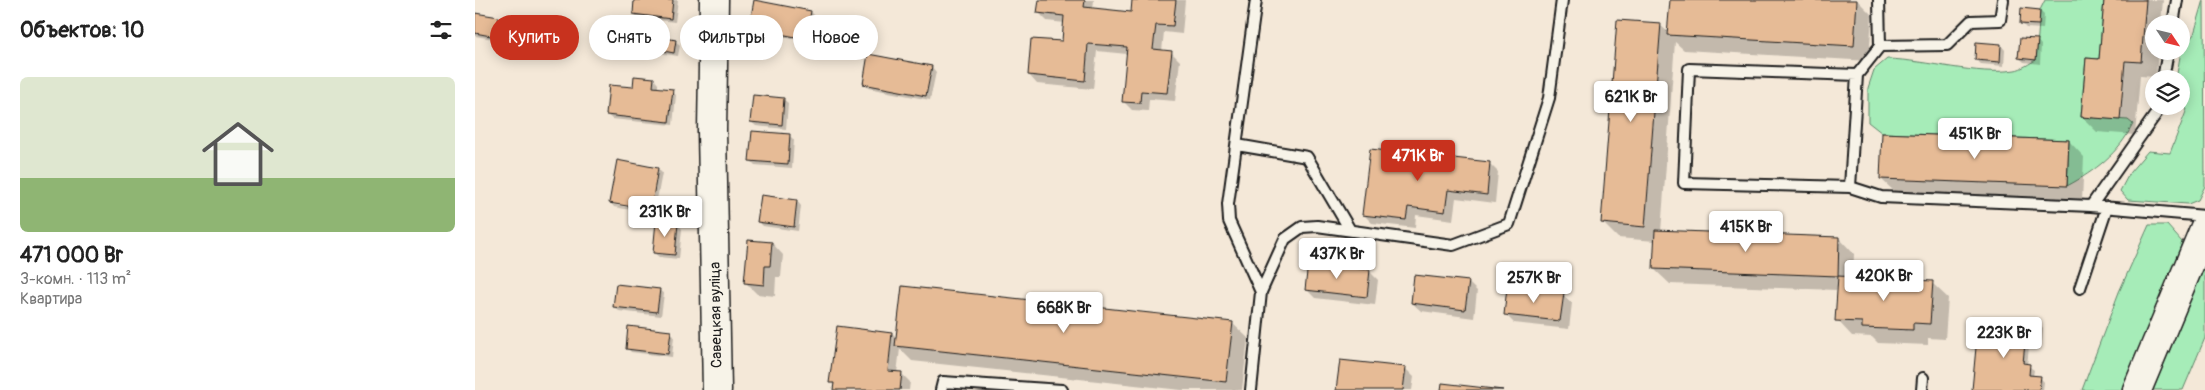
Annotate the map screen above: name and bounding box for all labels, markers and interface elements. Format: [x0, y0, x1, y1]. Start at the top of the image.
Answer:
chip: Купить [490, 15, 579, 60]
chip: Снять [589, 15, 670, 60]
chip: Фильтры [680, 15, 783, 60]
chip: Новое [793, 15, 878, 60]
north arrow [2145, 15, 2190, 60]
map controls [2145, 15, 2190, 115]
icon: filters [427, 16, 455, 44]
text: Объектов: 10 [20, 17, 144, 44]
button: layers [2145, 70, 2190, 115]
pin: 621K Br [1585, 80, 1677, 123]
text: 621K Br [1605, 87, 1657, 107]
icon: home [193, 109, 283, 199]
pin: 451K Br [1929, 118, 2021, 160]
text: 451K Br [1949, 124, 2001, 144]
pin: 471K Br [1372, 140, 1464, 182]
text: 471K Br [1392, 146, 1444, 166]
pin: 231K Br [619, 196, 711, 238]
text: 231K Br [639, 202, 691, 222]
pin: 415K Br [1700, 210, 1792, 253]
text: 415K Br [1720, 217, 1772, 237]
pin: 437K Br [1291, 238, 1383, 280]
text: 471 000 Br [20, 242, 123, 269]
text: 437K Br [1310, 244, 1364, 264]
pin: 420K Br [1838, 260, 1930, 302]
street label: Савецкая вуліца [706, 262, 726, 368]
pin: 257K Br [1488, 262, 1580, 304]
text: 420K Br [1855, 266, 1913, 286]
text: 257K Br [1507, 268, 1561, 288]
text: 3-комн. · 113 m² [20, 269, 131, 289]
text: Квартира [20, 289, 82, 309]
pin: 668K Br [1018, 292, 1110, 334]
text: 668K Br [1037, 298, 1091, 318]
pin: 223K Br [1958, 316, 2050, 359]
text: 223K Br [1977, 323, 2031, 343]

